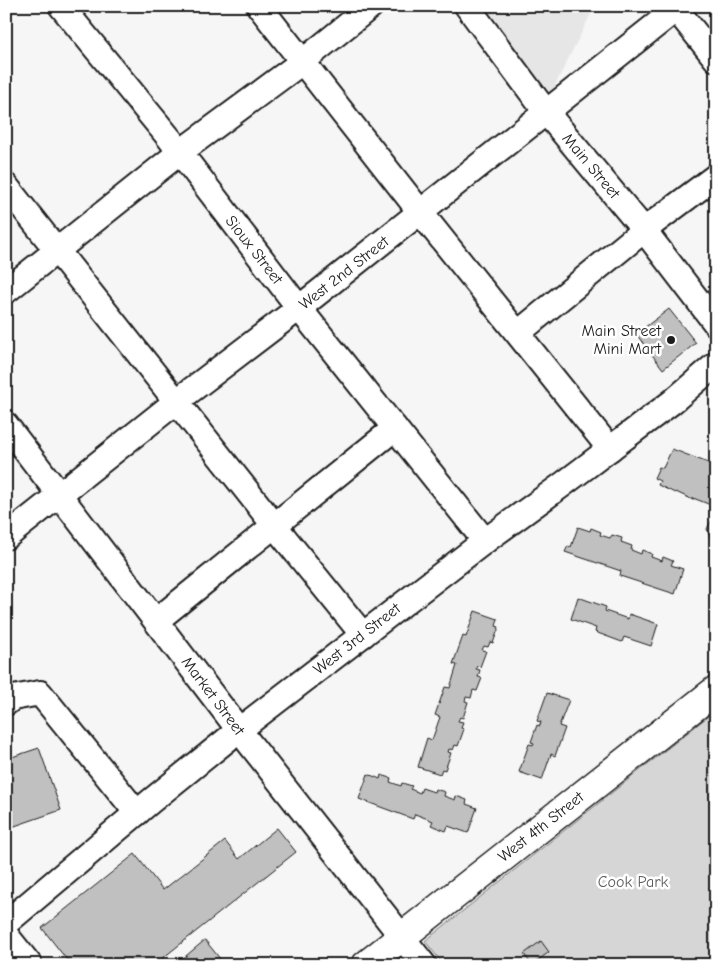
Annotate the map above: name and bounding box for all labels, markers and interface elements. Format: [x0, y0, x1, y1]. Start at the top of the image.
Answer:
street label: Main Street [559, 130, 624, 203]
street label: Sioux Street [222, 212, 287, 288]
street label: West 2nd Street [296, 232, 393, 313]
place label: Main Street Mini Mart [581, 322, 661, 358]
marker: Main Street Mini Mart [665, 334, 677, 346]
street label: West 3rd Street [310, 599, 404, 678]
street label: Market Street [178, 653, 249, 739]
street label: West 4th Street [495, 788, 588, 866]
park label: Cook Park [598, 873, 668, 891]

